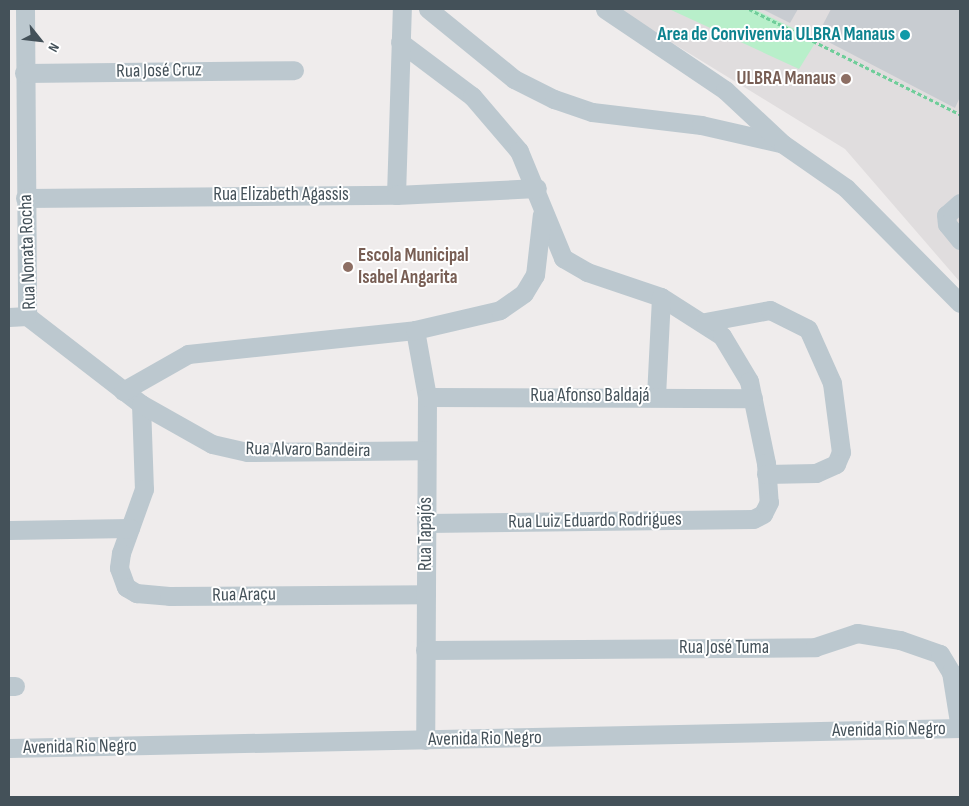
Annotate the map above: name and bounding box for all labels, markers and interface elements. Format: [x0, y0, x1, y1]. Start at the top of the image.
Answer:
north arrow [15, 15, 65, 65]
place label: Area de Convivenvia ULBRA Manaus [658, 24, 895, 46]
marker: Area de Convivenvia ULBRA Manaus [899, 29, 911, 41]
text: N [44, 40, 63, 55]
street label: Rua José Cruz [116, 59, 202, 83]
place label: ULBRA Manaus [737, 68, 836, 90]
marker: ULBRA Manaus [840, 73, 852, 85]
street label: Rua Elizabeth Agassis [213, 184, 349, 206]
street label: Rua Nonata Rocha [15, 194, 41, 310]
place label: Escola Municipal Isabel Angarita [358, 245, 469, 289]
marker: Escola Municipal Isabel Angarita [342, 261, 354, 273]
street label: Rua Afonso Baldajá [530, 385, 650, 407]
street label: Rua Alvaro Bandeira [245, 438, 371, 462]
street label: Rua Tapajós [415, 497, 437, 571]
street label: Rua Luiz Eduardo Rodrigues [508, 508, 682, 534]
street label: Rua Araçu [212, 583, 276, 607]
street label: Rua José Tuma [679, 637, 769, 659]
street label: Avenida Rio Negro [832, 718, 946, 742]
street label: Avenida Rio Negro [428, 727, 542, 751]
street label: Avenida Rio Negro [23, 735, 137, 759]

